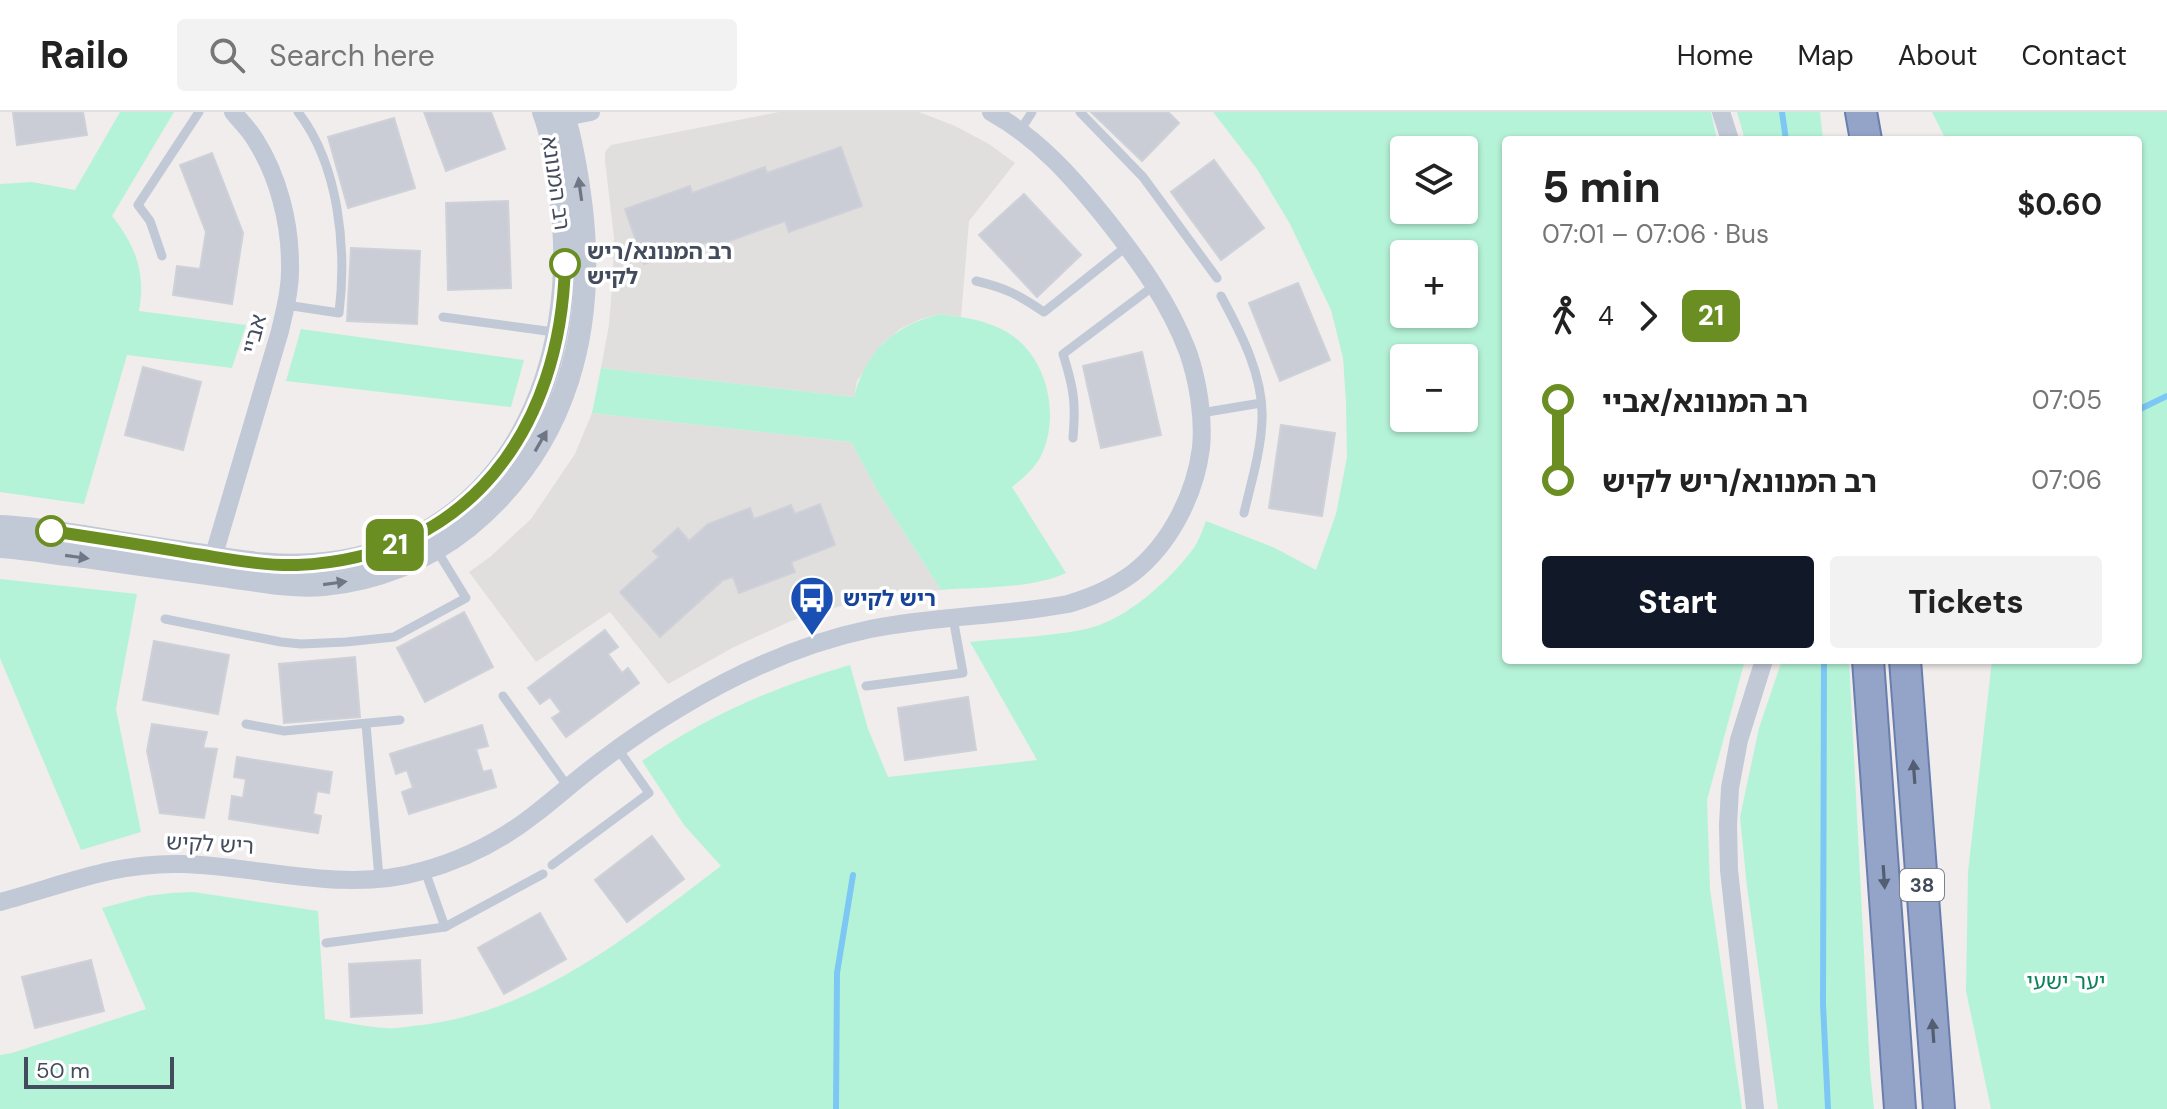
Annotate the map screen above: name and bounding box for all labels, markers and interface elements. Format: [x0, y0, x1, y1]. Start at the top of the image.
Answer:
search box [177, 19, 737, 91]
text: Railo [40, 30, 129, 80]
icon: search [205, 33, 249, 77]
text: Search here [269, 36, 435, 75]
text: Home [1677, 37, 1753, 74]
text: Map [1797, 37, 1854, 74]
text: About [1898, 37, 1977, 74]
text: Contact [2021, 37, 2127, 74]
street label: רב המנונא [535, 134, 577, 232]
map controls [1390, 136, 1478, 432]
button: layers [1390, 136, 1478, 224]
text: 5 min [1542, 158, 1661, 216]
one-way arrow [573, 176, 586, 201]
text: $0.60 [2017, 185, 2102, 224]
text: 07:01 – 07:06 · Bus [1542, 217, 1769, 251]
place label: רב המנונא/ריש לקיש [587, 237, 732, 291]
button: + [1390, 240, 1478, 328]
marker: רב המנונא/ריש לקיש [550, 249, 580, 279]
icon: walk [1542, 294, 1586, 338]
icon: forward [1626, 294, 1670, 338]
text: 21 [1698, 297, 1724, 334]
text: 4 [1598, 299, 1614, 333]
street label: אביי [235, 311, 273, 357]
button: − [1390, 344, 1478, 432]
text: רב המנונא/אביי [1602, 382, 1808, 421]
text: 07:05 [2032, 383, 2102, 417]
one-way arrow [534, 429, 548, 452]
text: רב המנונא/ריש לקיש [1602, 462, 1877, 501]
text: 07:06 [2031, 463, 2102, 497]
unlabelled marker [36, 516, 66, 546]
line badge: 21 [359, 519, 431, 571]
text: 21 [382, 526, 408, 563]
one-way arrow [65, 550, 90, 563]
button: Start [1542, 556, 1814, 648]
button: Tickets [1830, 556, 2102, 648]
bus stop icon: ריש לקיש [788, 574, 836, 637]
one-way arrow [323, 576, 348, 589]
place label: ריש לקיש [843, 584, 936, 613]
one-way arrow [1907, 759, 1920, 784]
street label: ריש לקיש [165, 827, 255, 861]
one-way arrow [1878, 865, 1891, 890]
road number: 38 [1900, 869, 1944, 901]
park label: יער ישעי [2027, 967, 2105, 996]
one-way arrow [1926, 1018, 1939, 1043]
scale bar [24, 1053, 174, 1089]
text: 50 m [36, 1056, 90, 1085]

